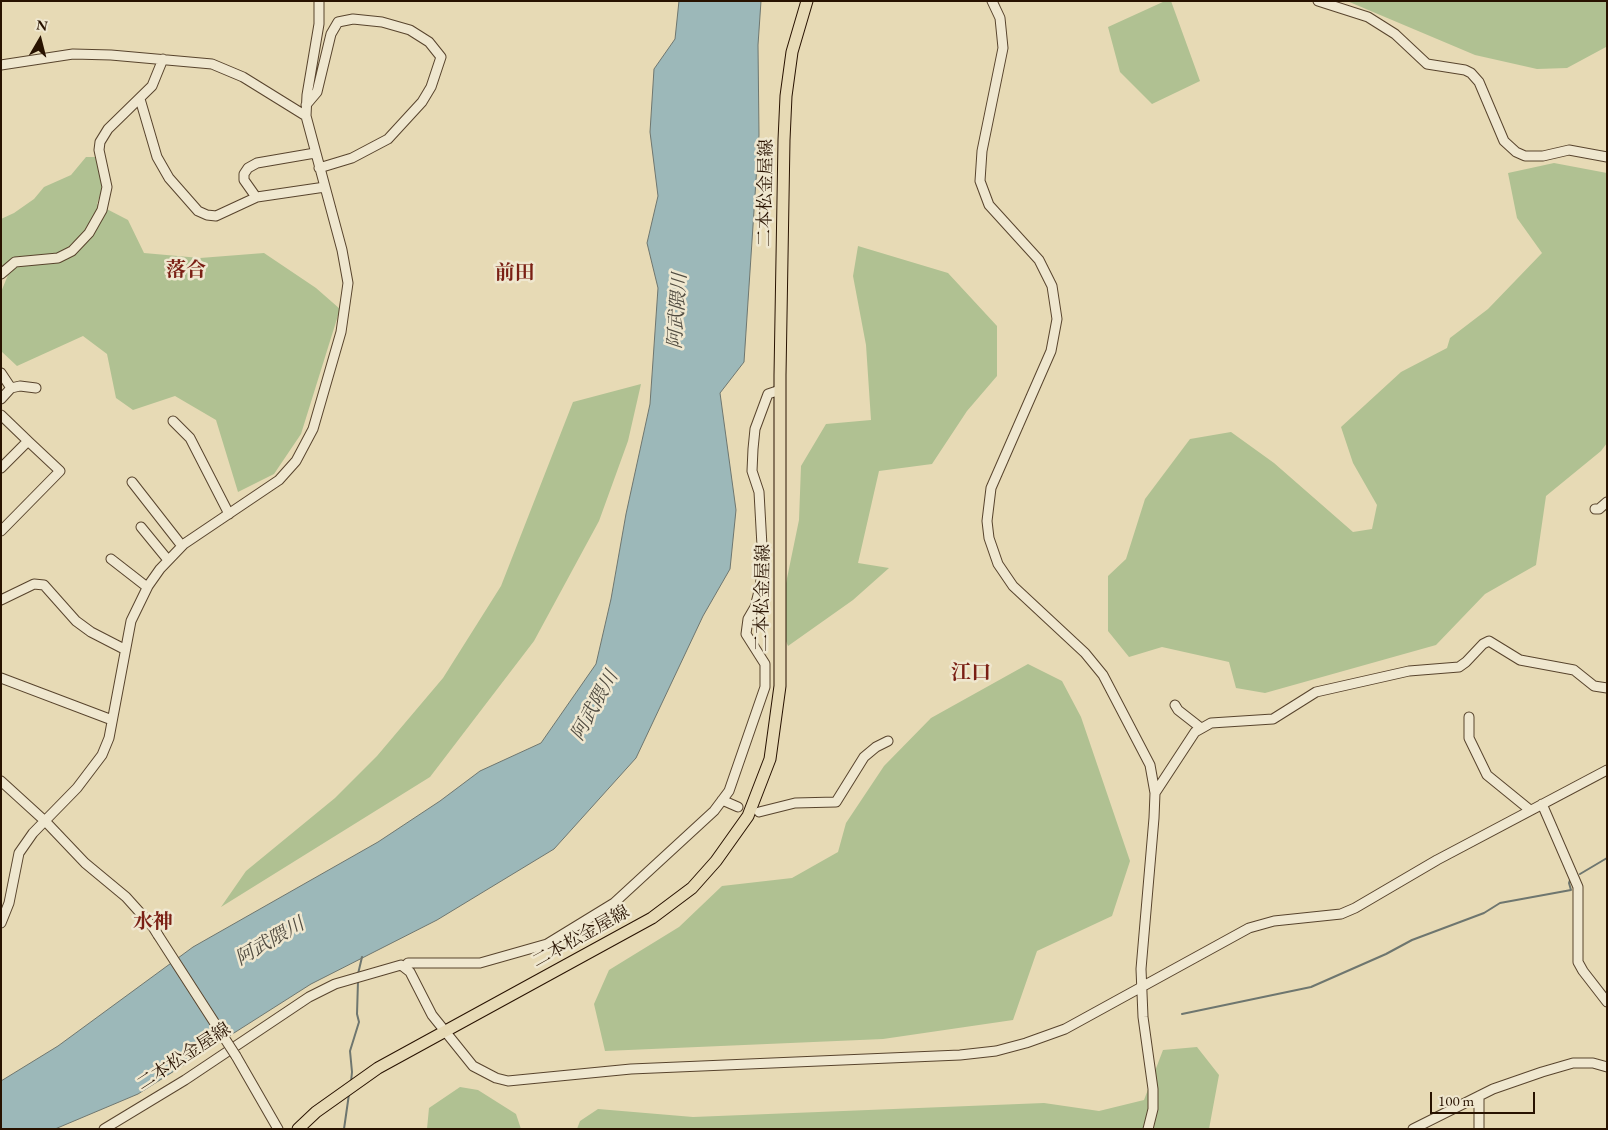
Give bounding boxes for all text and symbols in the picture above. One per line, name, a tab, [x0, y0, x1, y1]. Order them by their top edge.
north arrow	[15, 15, 65, 65]
text: N	[35, 15, 49, 35]
street label: 二本松金屋線	[754, 139, 778, 247]
district label: 落合	[166, 259, 206, 283]
district label: 前田	[495, 262, 535, 286]
water label: 阿武隈川	[664, 272, 692, 350]
street label: 二本松金屋線	[751, 544, 775, 652]
district label: 江口	[951, 662, 991, 686]
water label: 阿武隈川	[567, 667, 623, 745]
street label: 二本松金屋線	[529, 901, 633, 973]
district label: 水神	[133, 911, 173, 935]
water label: 阿武隈川	[231, 913, 309, 971]
street label: 二本松金屋線	[133, 1019, 235, 1095]
scale bar	[1433, 1082, 1538, 1114]
text: 100 m	[1438, 1091, 1474, 1110]

